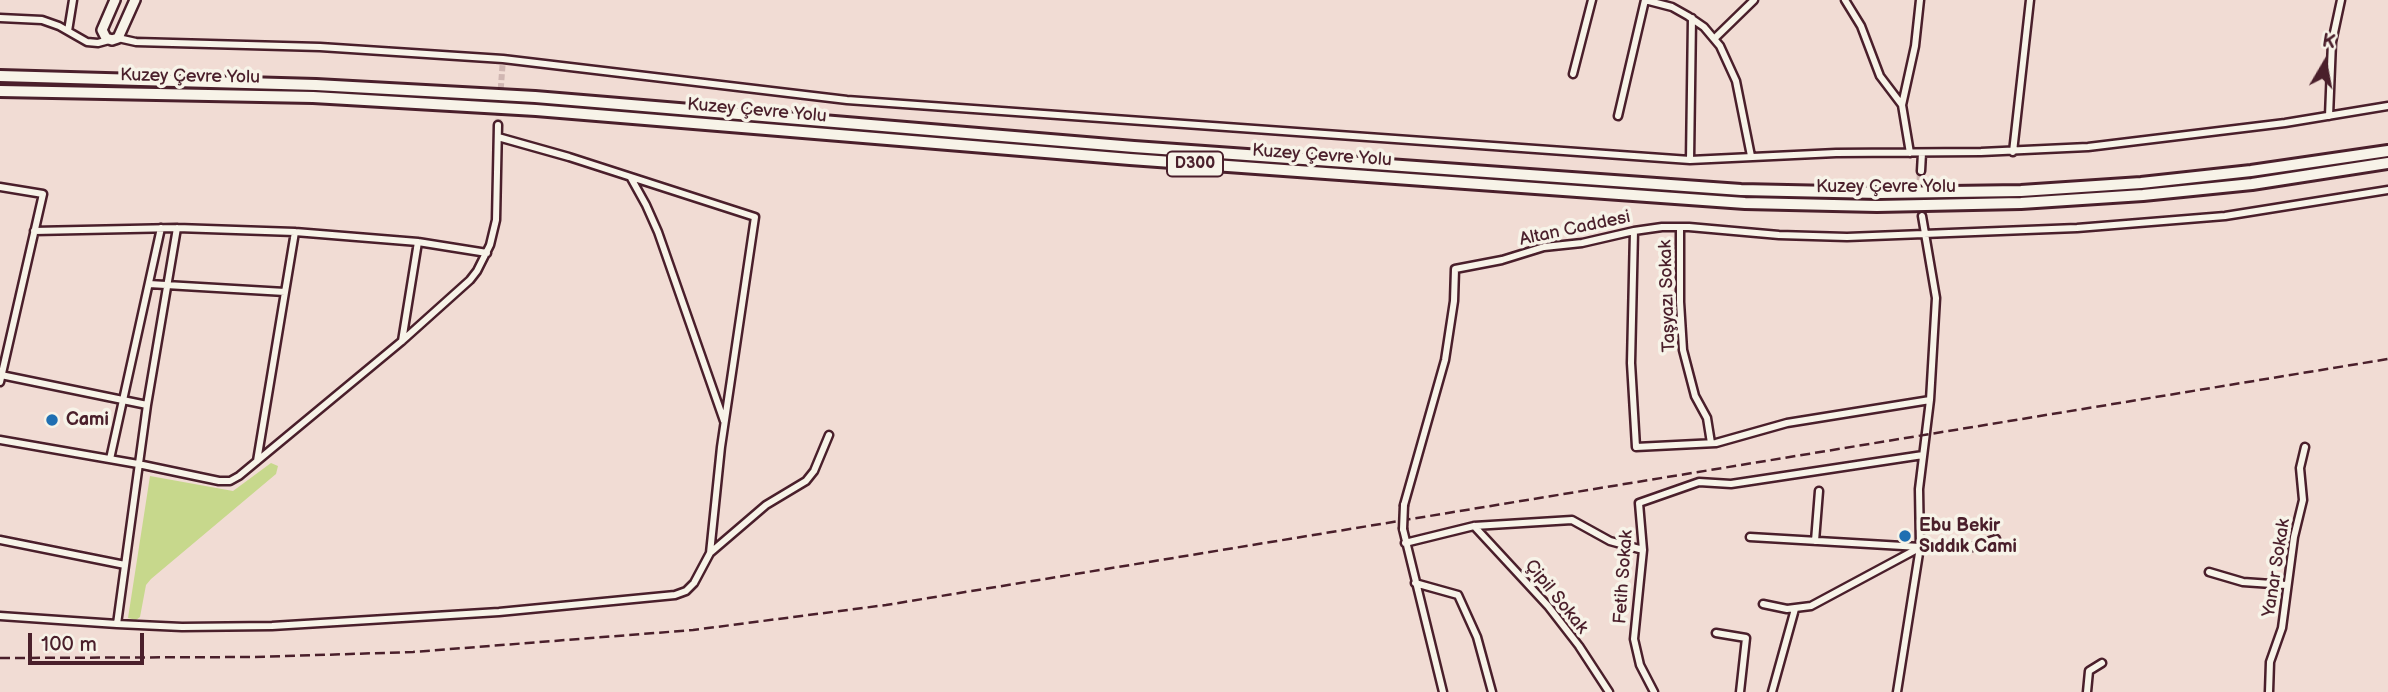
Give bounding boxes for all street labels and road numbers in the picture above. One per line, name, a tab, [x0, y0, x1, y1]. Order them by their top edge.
street label: Kuzey Çevre Yolu	[120, 65, 260, 89]
street label: Kuzey Çevre Yolu	[686, 94, 828, 128]
street label: Kuzey Çevre Yolu	[1251, 140, 1393, 172]
road number: D300	[1167, 152, 1223, 176]
street label: Kuzey Çevre Yolu	[1816, 176, 1956, 198]
street label: Altan Caddesi	[1518, 207, 1632, 251]
street label: Taşyazı Sokak	[1655, 239, 1681, 353]
street label: Yanar Sokak	[2259, 517, 2295, 619]
street label: Fetih Sokak	[1610, 529, 1638, 625]
street label: Çipil Sokak	[1520, 556, 1592, 638]

